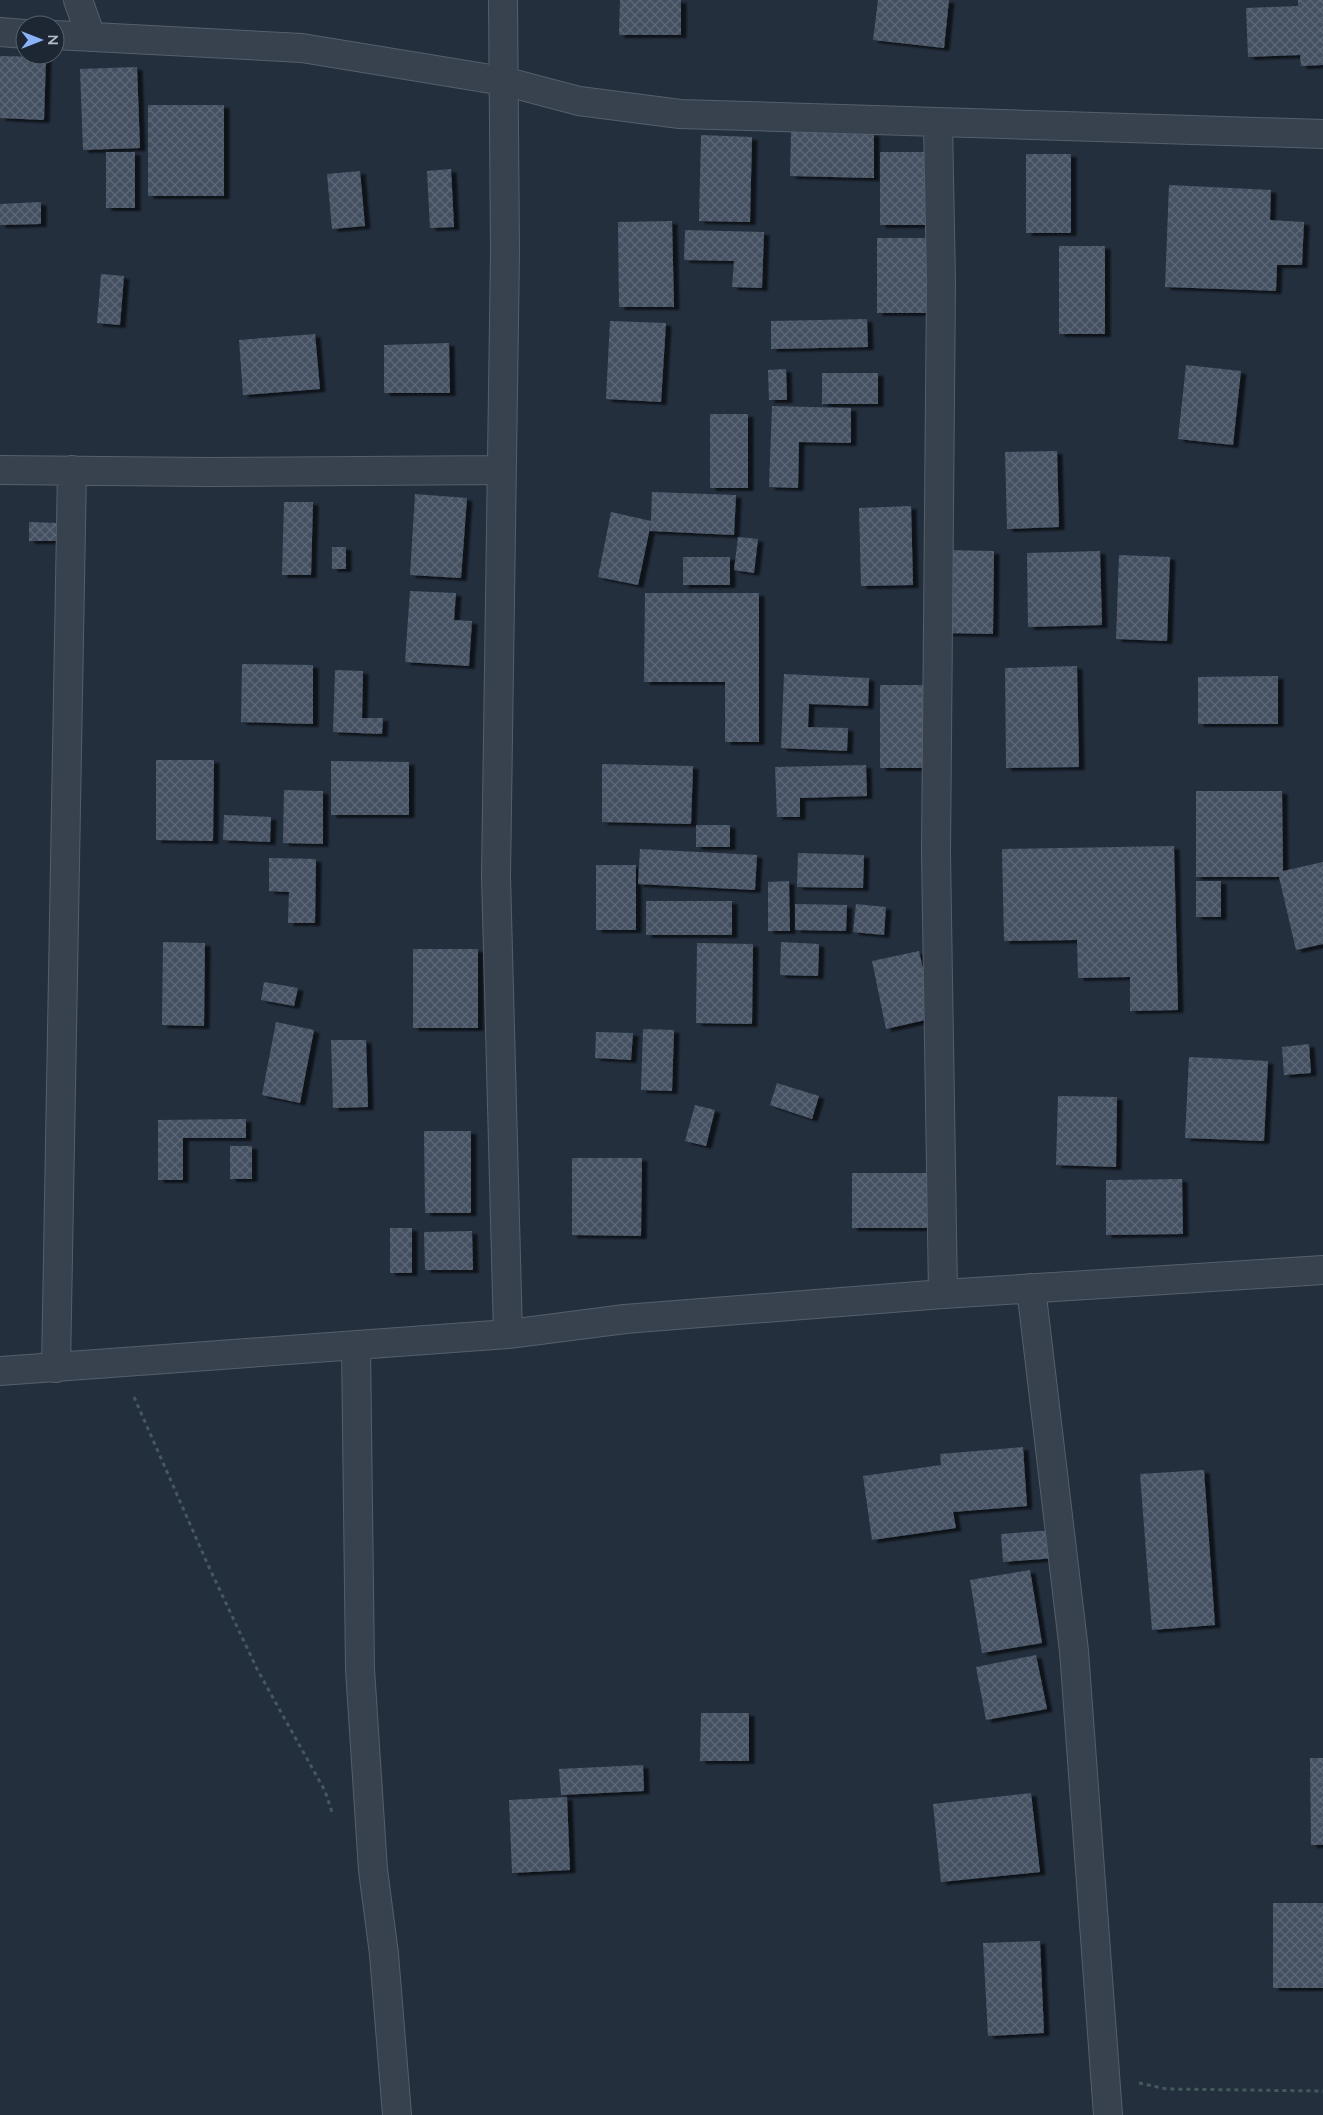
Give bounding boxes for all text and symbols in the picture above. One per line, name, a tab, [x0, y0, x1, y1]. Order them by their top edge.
north arrow	[15, 15, 65, 65]
text: N	[45, 35, 62, 45]

